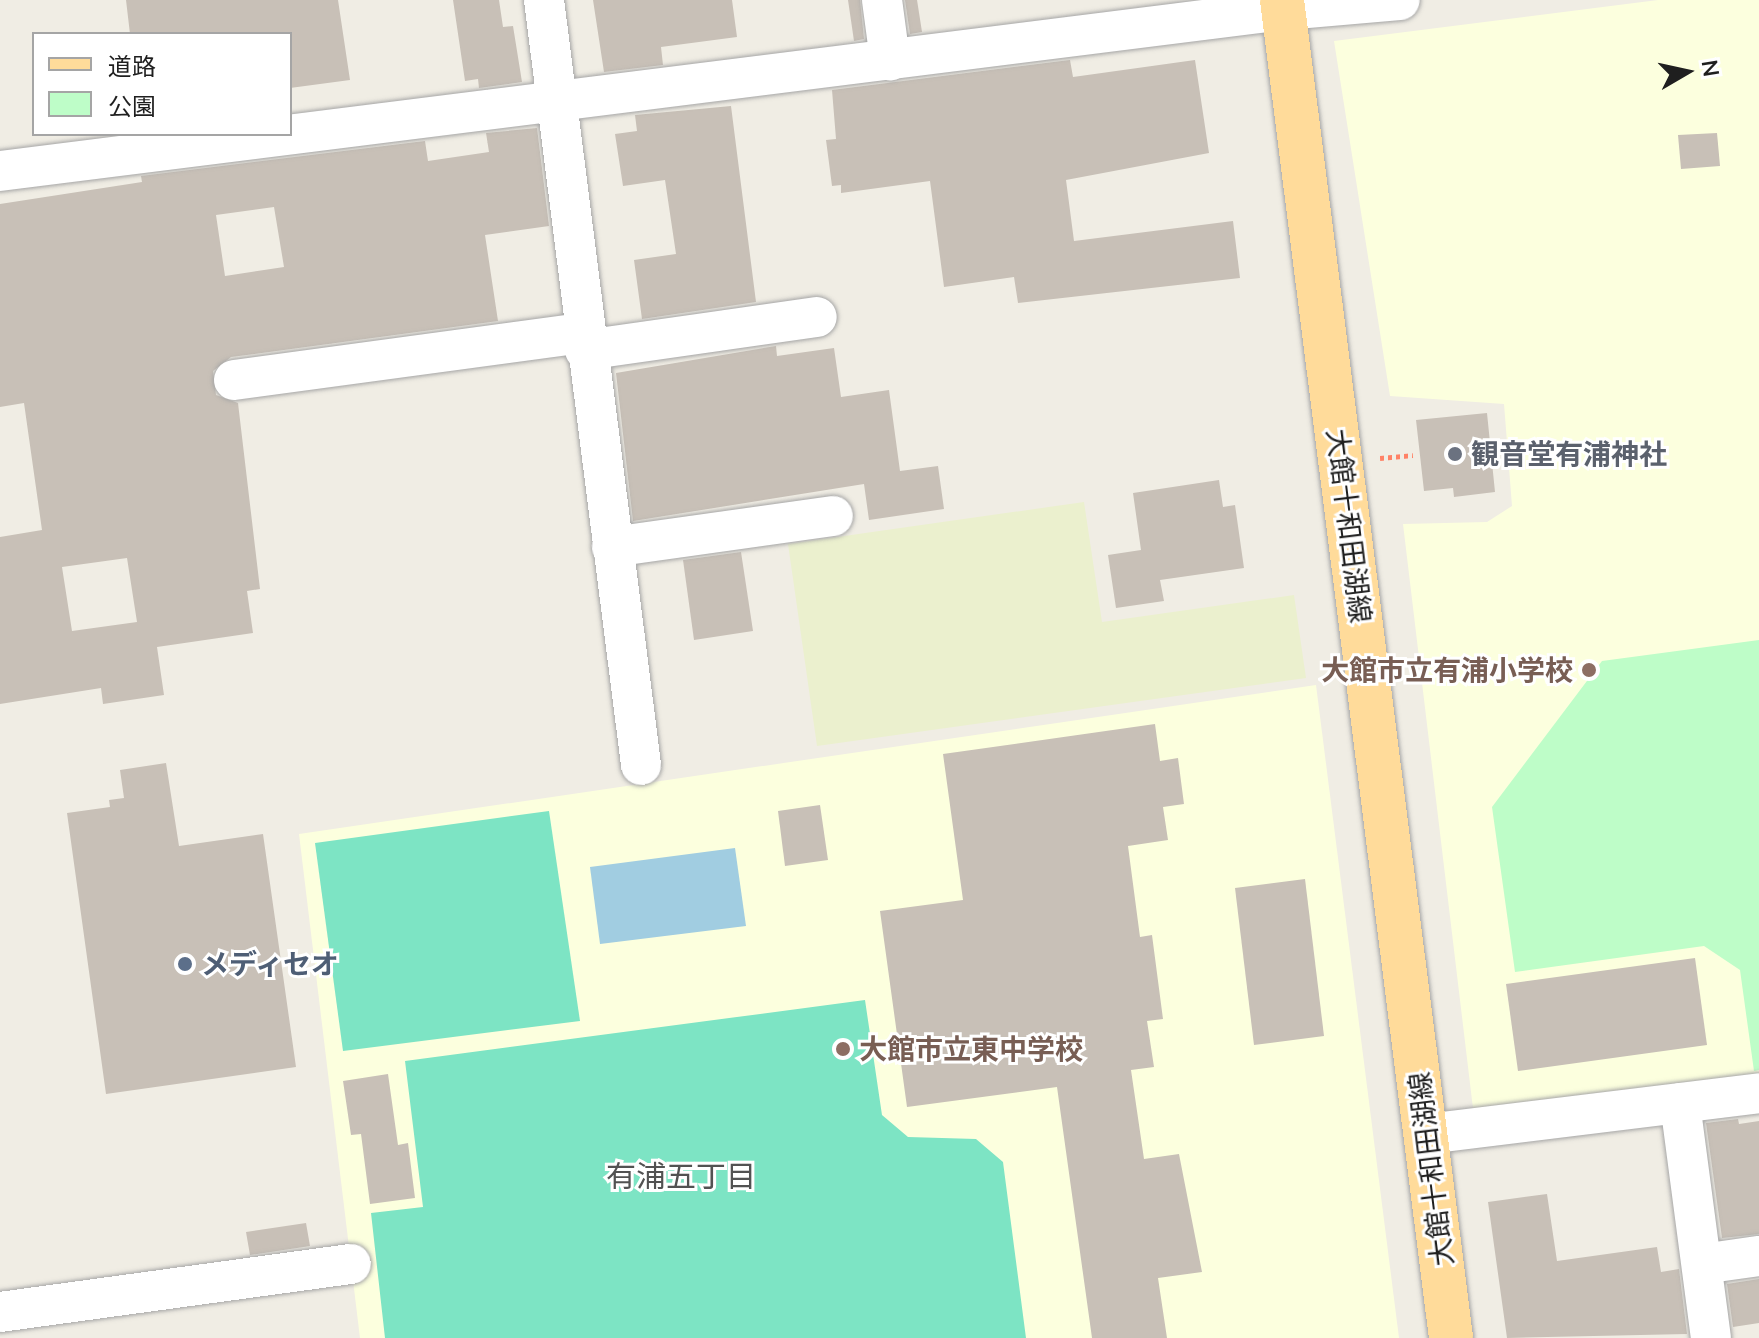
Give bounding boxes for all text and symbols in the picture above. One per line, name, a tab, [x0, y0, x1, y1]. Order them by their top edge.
legend	[32, 32, 292, 136]
north arrow	[1647, 32, 1727, 112]
text: 道路	[108, 51, 156, 81]
text: N	[1696, 58, 1726, 79]
text: 公園	[108, 91, 156, 121]
street label: 大館十和田湖線	[1320, 427, 1378, 625]
place label: 観音堂有浦神社	[1471, 437, 1667, 471]
marker: 観音堂有浦神社	[1446, 445, 1464, 463]
place label: 大館市立有浦小学校	[1321, 653, 1573, 687]
marker: 大館市立有浦小学校	[1580, 661, 1598, 679]
place label: メディセオ	[201, 947, 341, 981]
marker: メディセオ	[176, 955, 194, 973]
place label: 大館市立東中学校	[859, 1032, 1083, 1066]
marker: 大館市立東中学校	[834, 1040, 852, 1058]
street label: 大館十和田湖線	[1402, 1070, 1460, 1268]
district label: 有浦五丁目	[606, 1158, 756, 1194]

